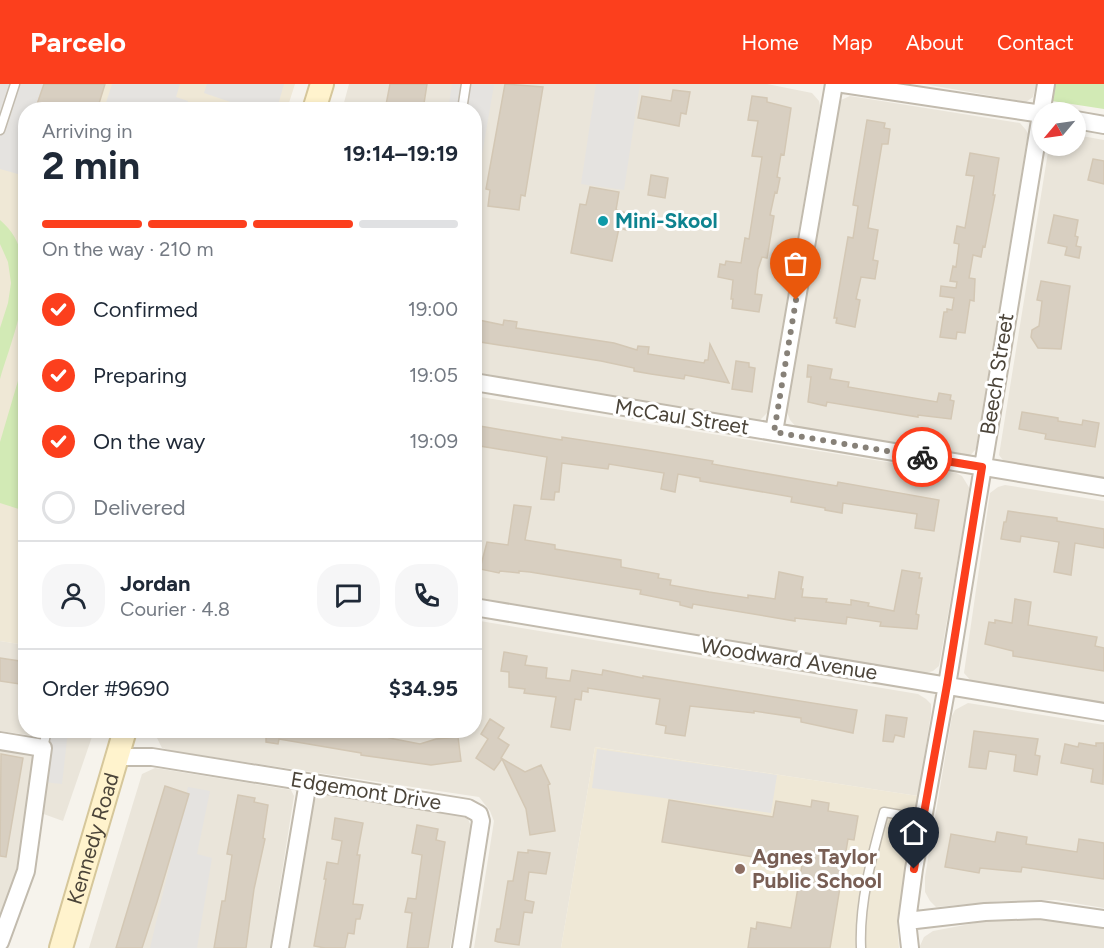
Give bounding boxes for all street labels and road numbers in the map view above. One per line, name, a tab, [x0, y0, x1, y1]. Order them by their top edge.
street label: Beech Street	[975, 311, 1018, 437]
street label: McCaul Street	[613, 394, 751, 439]
street label: Woodward Avenue	[699, 632, 879, 685]
street label: Edgemont Drive	[289, 766, 443, 815]
street label: Kennedy Road	[61, 770, 124, 907]

